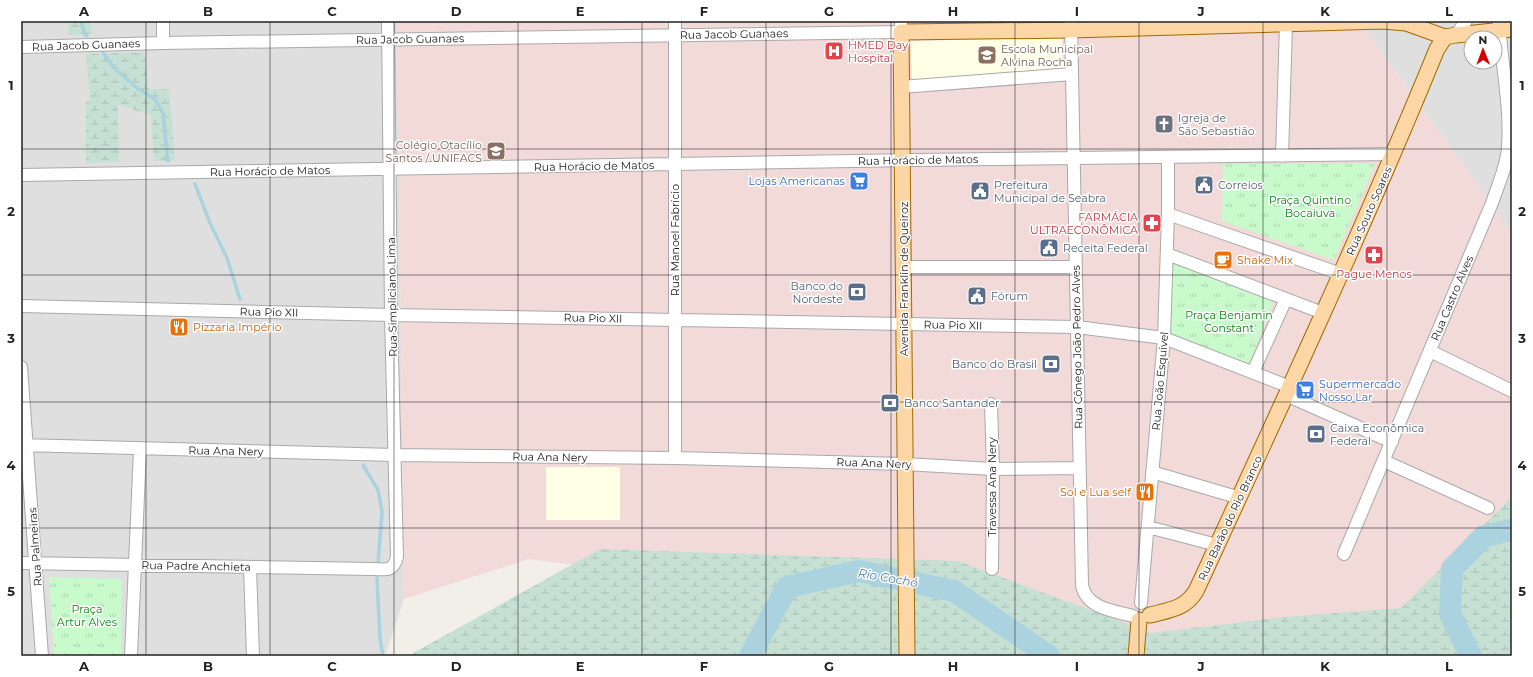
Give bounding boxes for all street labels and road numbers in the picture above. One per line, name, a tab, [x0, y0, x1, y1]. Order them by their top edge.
street label: Rua Jacob Guanaes	[680, 26, 789, 42]
street label: Rua Jacob Guanaes	[356, 31, 465, 47]
street label: Rua Jacob Guanaes	[32, 36, 141, 54]
street label: Rua Horácio de Matos	[858, 152, 979, 168]
street label: Rua Horácio de Matos	[534, 158, 655, 174]
street label: Rua Horácio de Matos	[210, 163, 331, 179]
street label: Rua Souto Soares	[1343, 164, 1395, 258]
street label: Rua Manoel Fabrício	[668, 184, 682, 296]
street label: Avenida Franklin de Queiroz	[897, 201, 911, 356]
street label: Rua Simpliciano Lima	[384, 237, 400, 357]
street label: Rua Castro Alves	[1428, 253, 1477, 343]
street label: Rua Cônego João Pedro Alves	[1069, 264, 1085, 429]
street label: Rua Pio XII	[239, 304, 299, 320]
street label: Rua Pio XII	[563, 310, 623, 326]
street label: Rua Pio XII	[923, 317, 983, 333]
street label: Rua João Esquivel	[1149, 331, 1171, 431]
street label: Travessa Ana Nery	[985, 437, 999, 537]
street label: Rua Ana Nery	[188, 443, 264, 459]
street label: Rua Ana Nery	[512, 449, 588, 465]
street label: Rua Barão do Rio Branco	[1195, 453, 1265, 583]
street label: Rua Ana Nery	[836, 455, 912, 471]
street label: Rua Palmeiras	[25, 506, 45, 587]
street label: Rua Padre Anchieta	[141, 558, 251, 574]

